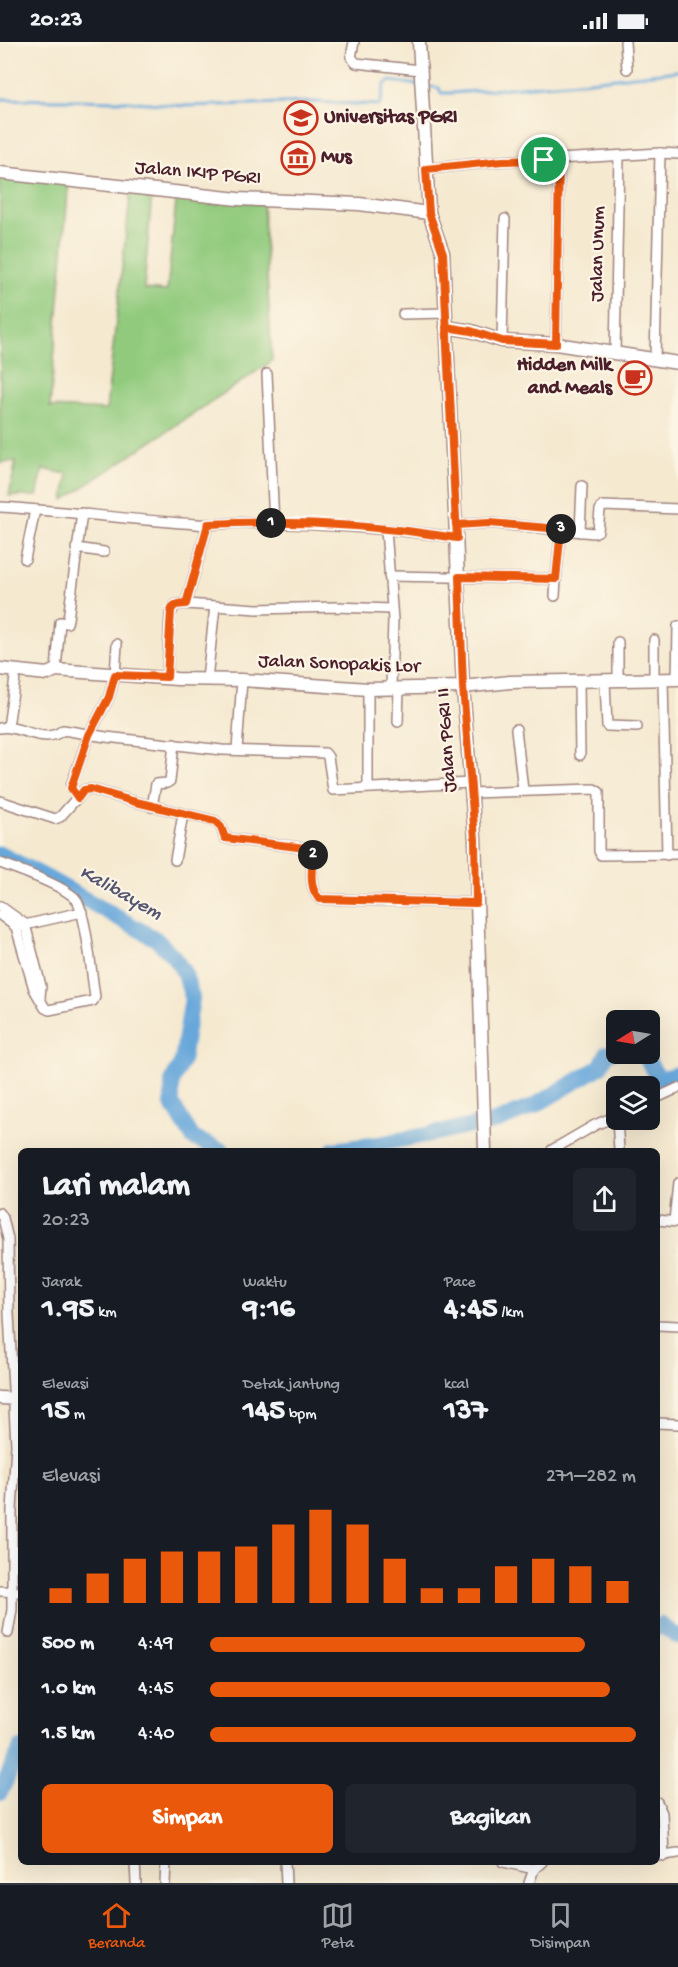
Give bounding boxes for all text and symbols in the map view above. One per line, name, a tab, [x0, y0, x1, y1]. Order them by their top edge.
text: 20:23	[30, 8, 82, 34]
school or university icon: Universitas PGRI	[283, 100, 319, 136]
place label: Universitas PGRI	[324, 107, 458, 130]
pin	[518, 134, 569, 185]
museum icon: Mus	[280, 140, 316, 176]
icon: arrive	[527, 143, 560, 176]
place label: Mus	[321, 147, 353, 170]
street label: Jalan IKIP PGRI	[134, 157, 262, 191]
street label: Jalan Unum	[587, 206, 611, 302]
place label: Hidden Milk and Meals	[517, 355, 614, 401]
cafe icon: Hidden Milk and Meals	[617, 360, 653, 396]
pin: 1	[256, 508, 286, 538]
text: 1	[268, 513, 274, 532]
pin: 3	[546, 514, 576, 544]
text: 3	[557, 519, 565, 538]
street label: Jalan Sonopakis Lor	[258, 651, 422, 679]
street label: Jalan PGRI II	[433, 687, 463, 793]
pin: 2	[298, 840, 328, 870]
text: 2	[309, 845, 317, 864]
water label: Kalibayem	[74, 861, 166, 927]
north arrow	[606, 1010, 660, 1064]
map controls	[606, 1010, 660, 1130]
button: layers	[606, 1076, 660, 1130]
text: Lari malam	[42, 1168, 190, 1206]
button: share	[573, 1168, 636, 1231]
text: 20:23	[42, 1210, 90, 1233]
text: Jarak	[42, 1274, 81, 1293]
text: Waktu	[243, 1274, 287, 1293]
text: Pace	[444, 1274, 475, 1293]
text: 1.95	[42, 1293, 94, 1328]
text: 9:16	[243, 1293, 295, 1328]
text: 4:45	[444, 1293, 498, 1328]
text: km	[94, 1304, 117, 1323]
text: /km	[498, 1304, 524, 1323]
text: Elevasi	[42, 1376, 89, 1395]
text: Detak jantung	[243, 1376, 340, 1395]
text: kcal	[444, 1376, 469, 1395]
text: 15	[42, 1395, 70, 1430]
text: 145	[243, 1395, 285, 1430]
text: 137	[444, 1395, 487, 1430]
text: m	[70, 1406, 85, 1425]
text: bpm	[285, 1406, 317, 1425]
text: Elevasi	[42, 1466, 101, 1489]
text: 271–282 m	[546, 1466, 636, 1489]
text: 500 m	[42, 1633, 94, 1656]
text: 4:49	[138, 1633, 173, 1656]
text: 1.0 km	[42, 1678, 96, 1701]
text: 4:45	[138, 1678, 174, 1701]
text: 1.5 km	[42, 1723, 95, 1746]
text: 4:40	[138, 1723, 175, 1746]
button: Simpan	[42, 1784, 333, 1853]
button: Bagikan	[345, 1784, 636, 1853]
tab: Beranda	[88, 1899, 145, 1954]
tab: Peta	[321, 1899, 354, 1954]
tab: Disimpan	[531, 1899, 590, 1954]

